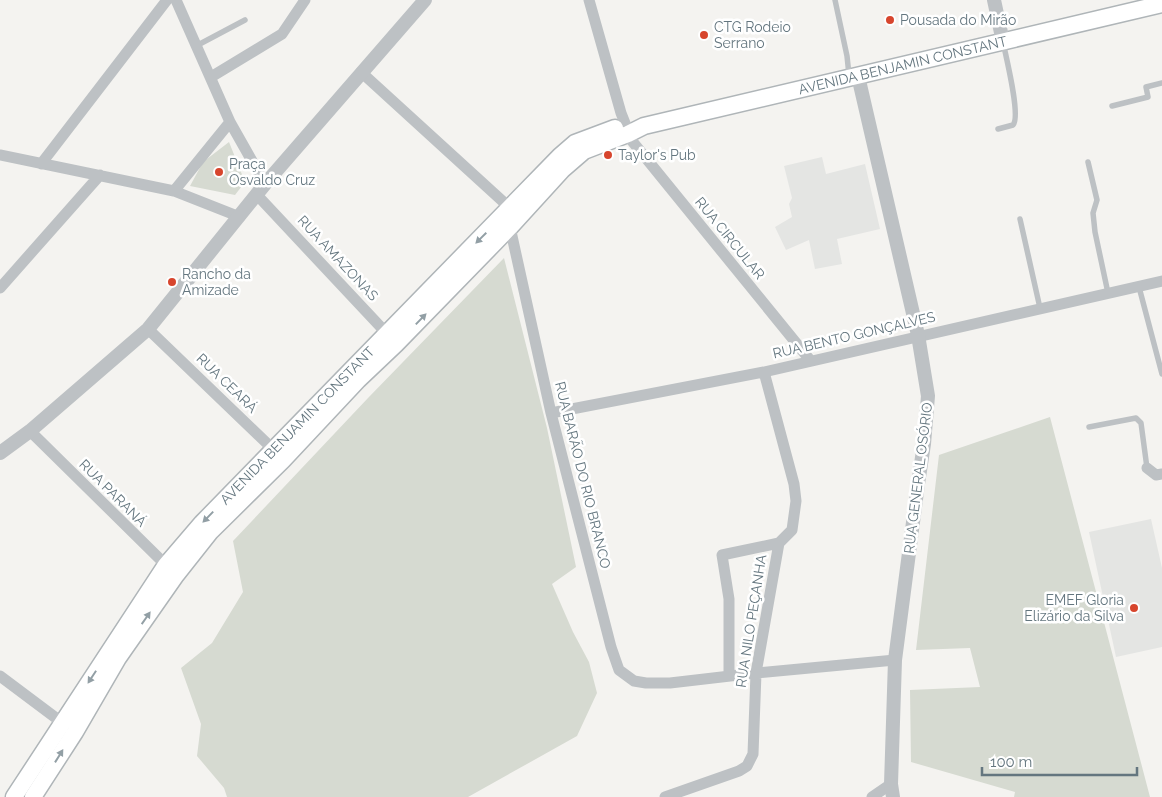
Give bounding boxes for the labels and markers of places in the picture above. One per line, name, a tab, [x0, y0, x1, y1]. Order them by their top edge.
place label: Pousada do Mirão	[900, 12, 1016, 28]
marker: Pousada do Mirão	[884, 14, 896, 26]
place label: CTG Rodeio Serrano	[714, 19, 791, 51]
marker: CTG Rodeio Serrano	[698, 29, 710, 41]
place label: Taylor's Pub	[618, 147, 696, 163]
marker: Taylor's Pub	[602, 149, 614, 161]
place label: Praça Osvaldo Cruz	[229, 156, 315, 188]
marker: Praça Osvaldo Cruz	[213, 166, 225, 178]
place label: Rancho da Amizade	[182, 266, 251, 298]
marker: Rancho da Amizade	[166, 276, 178, 288]
place label: EMEF Gloria Elizário da Silva	[1024, 592, 1124, 624]
marker: EMEF Gloria Elizário da Silva	[1128, 602, 1140, 614]

